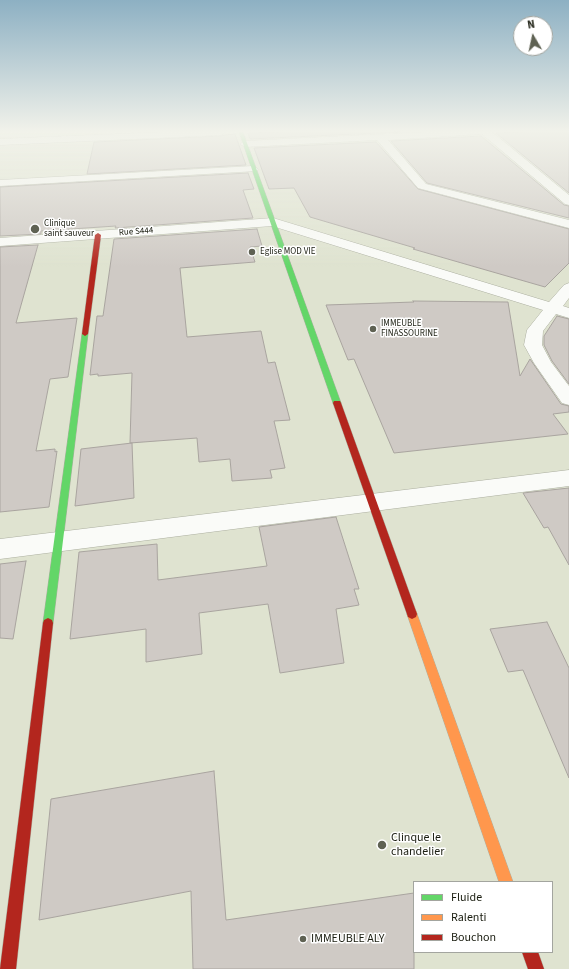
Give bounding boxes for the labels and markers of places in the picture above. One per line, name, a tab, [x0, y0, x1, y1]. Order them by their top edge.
place label: Clinique saint sauveur	[44, 219, 94, 240]
marker: Clinique saint sauveur	[29, 223, 41, 235]
marker: Eglise MOD VIE	[247, 247, 257, 257]
place label: Eglise MOD VIE	[260, 247, 315, 257]
place label: IMMEUBLE FINASSOURINE	[381, 319, 438, 340]
marker: IMMEUBLE FINASSOURINE	[368, 324, 378, 334]
place label: Clinque le chandelier	[391, 831, 444, 859]
marker: Clinque le chandelier	[376, 839, 388, 851]
place label: IMMEUBLE ALY	[311, 932, 384, 946]
marker: IMMEUBLE ALY	[298, 934, 308, 944]

